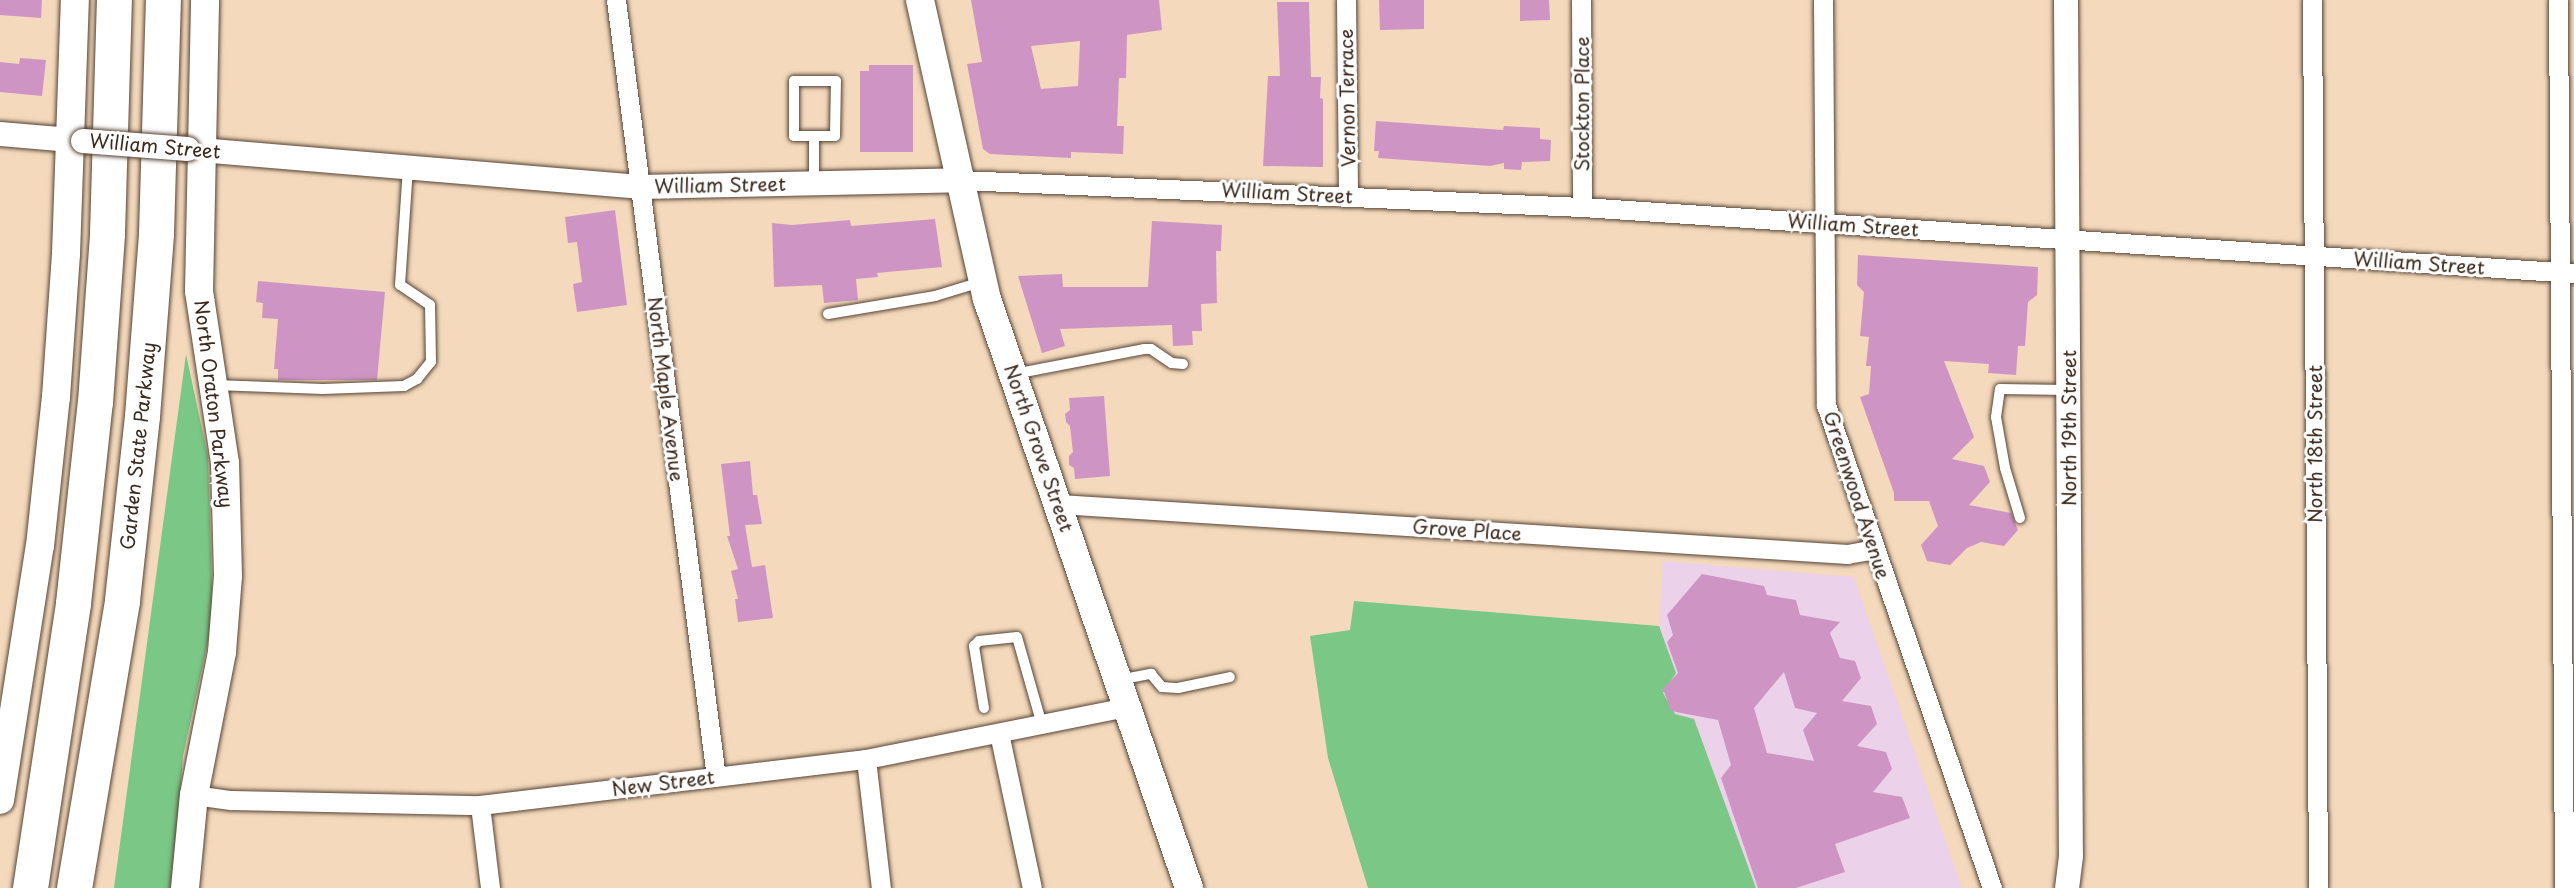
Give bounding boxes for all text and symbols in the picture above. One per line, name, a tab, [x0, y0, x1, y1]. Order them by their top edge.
street label: Vernon Terrace	[1334, 28, 1360, 168]
street label: Stockton Place	[1571, 36, 1593, 172]
street label: William Street	[88, 129, 222, 163]
street label: William Street	[654, 172, 786, 198]
street label: William Street	[1220, 178, 1354, 208]
street label: William Street	[1786, 209, 1920, 241]
street label: William Street	[2352, 247, 2486, 279]
street label: North Maple Avenue	[643, 295, 689, 483]
street label: North Oraton Parkway	[190, 298, 238, 510]
street label: Garden State Parkway	[116, 341, 160, 551]
street label: North 19th Street	[2058, 348, 2080, 508]
street label: North Grove Street	[999, 361, 1079, 535]
street label: North 18th Street	[2304, 363, 2326, 525]
street label: Greenwood Avenue	[1819, 408, 1895, 582]
street label: Grove Place	[1411, 515, 1523, 545]
street label: New Street	[611, 765, 715, 801]

